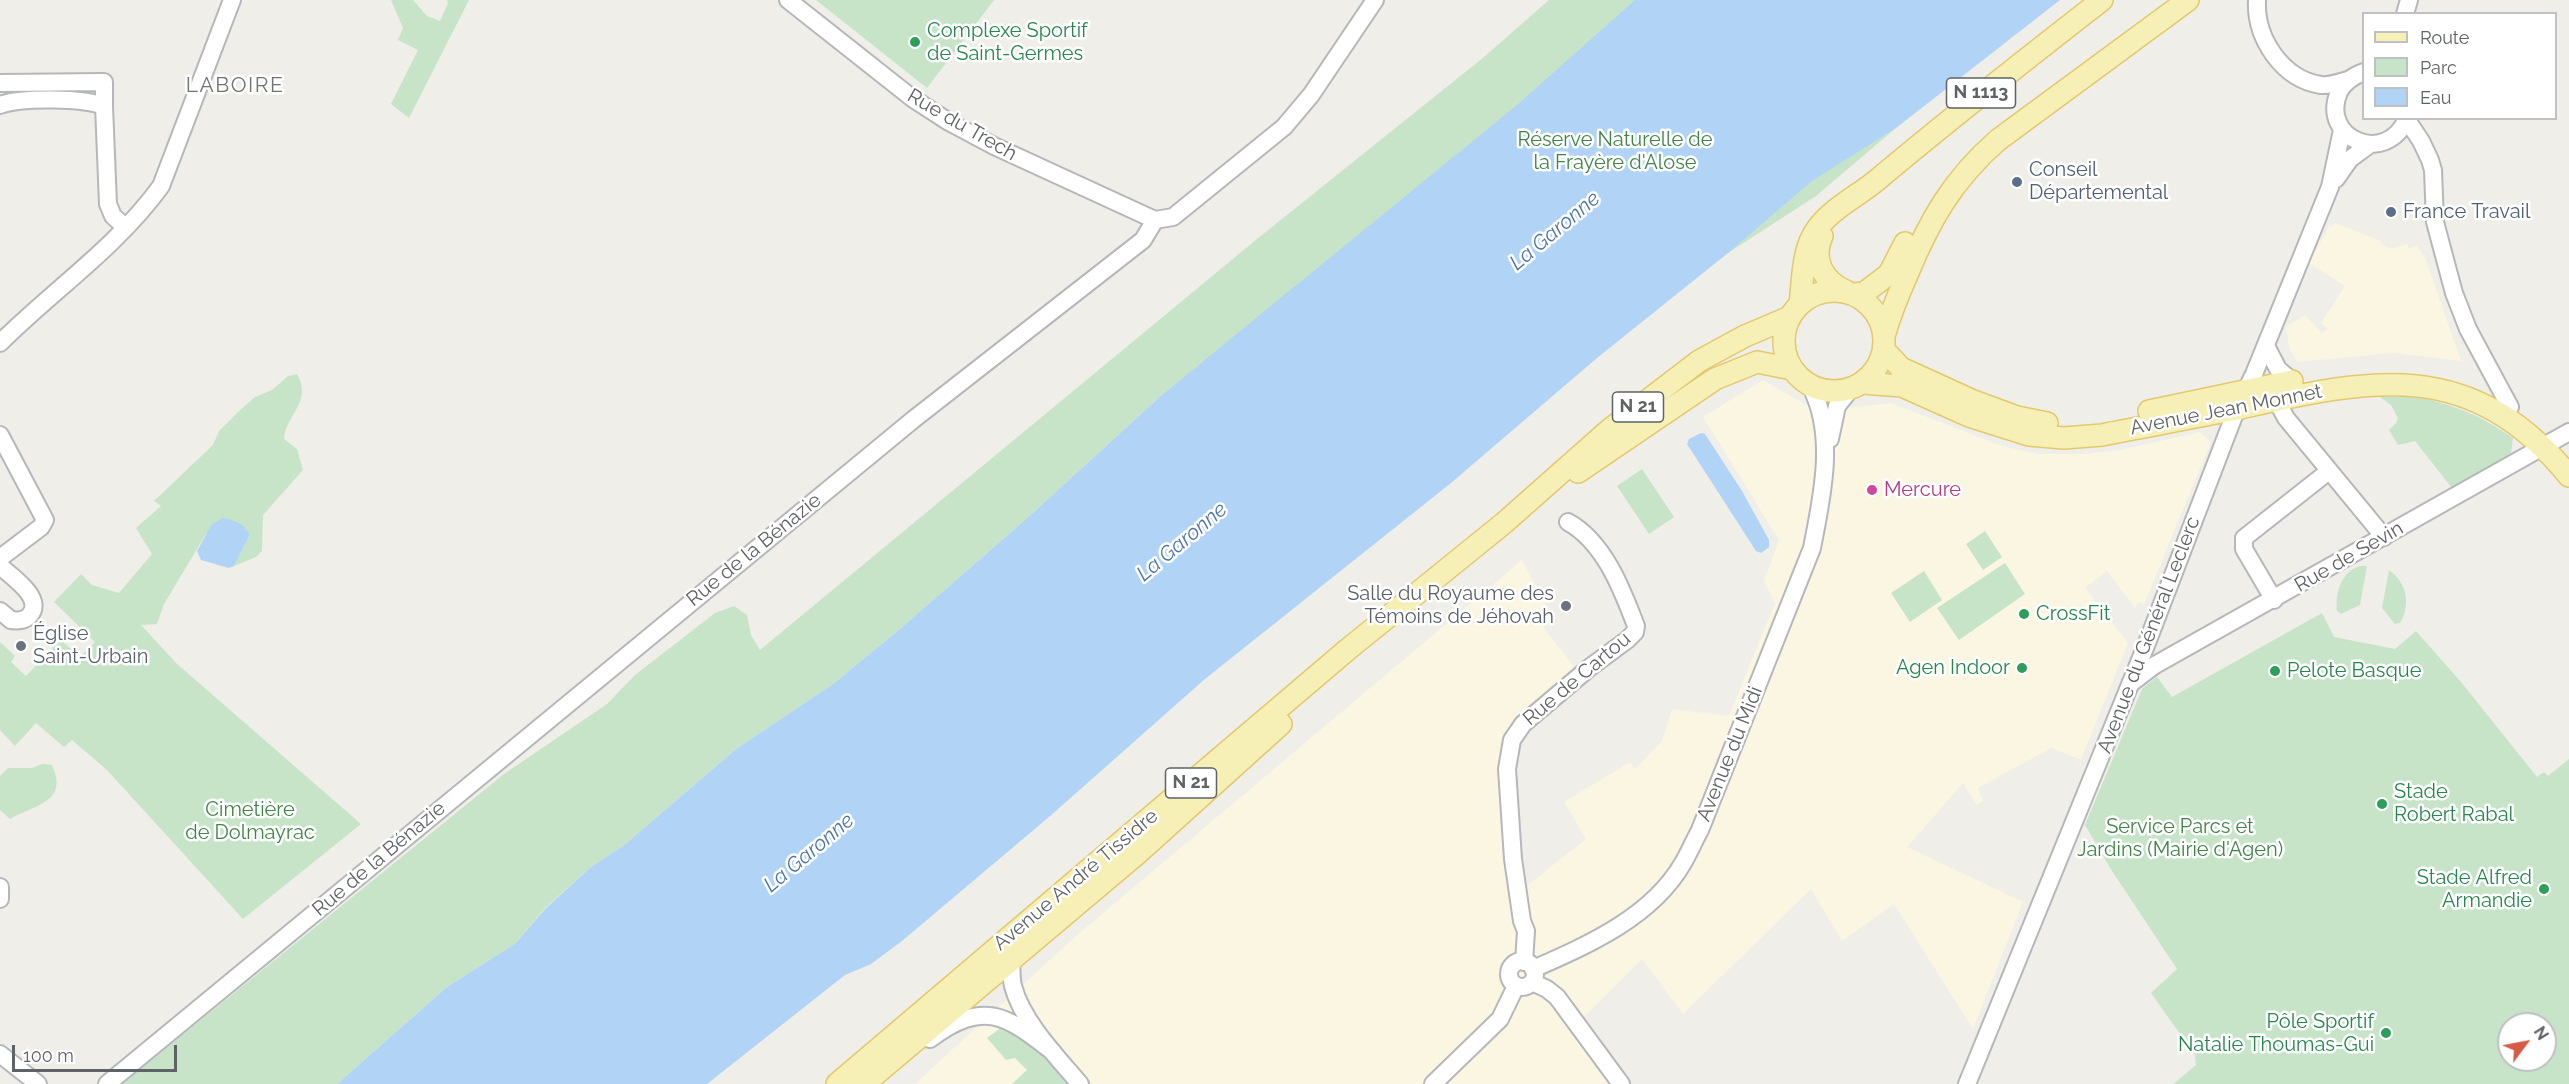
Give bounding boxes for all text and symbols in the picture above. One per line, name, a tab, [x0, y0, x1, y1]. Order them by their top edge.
legend	[2362, 12, 2557, 120]
place label: Complexe Sportif de Saint-Germes	[927, 19, 1088, 66]
text: Route	[2420, 27, 2469, 48]
marker: Complexe Sportif de Saint-Germes	[908, 35, 922, 49]
text: Parc	[2420, 57, 2457, 78]
district label: LABOIRE	[186, 73, 284, 99]
road number: N 1113	[1946, 78, 2016, 108]
street label: Rue du Trech	[903, 84, 1021, 166]
text: Eau	[2420, 87, 2451, 108]
park label: Réserve Naturelle de la Frayère d'Alose	[1517, 128, 1713, 175]
place label: Conseil Départemental	[2029, 158, 2168, 205]
marker: Conseil Départemental	[2010, 175, 2024, 189]
water label: La Garonne	[1505, 186, 1605, 276]
place label: France Travail	[2403, 200, 2530, 224]
marker: France Travail	[2384, 205, 2398, 219]
street label: Avenue Jean Monnet	[2128, 380, 2324, 440]
road number: N 21	[1612, 392, 1664, 422]
place label: Mercure	[1884, 478, 1961, 502]
marker: Mercure	[1865, 483, 1879, 497]
street label: Rue de la Bénazie	[682, 488, 826, 612]
water label: La Garonne	[1132, 497, 1232, 587]
street label: Avenue du Général Leclerc	[2093, 513, 2205, 757]
street label: Rue de Sevin	[2291, 516, 2407, 598]
place label: Salle du Royaume des Témoins de Jéhovah	[1347, 582, 1554, 629]
marker: Salle du Royaume des Témoins de Jéhovah	[1559, 599, 1573, 613]
place label: CrossFit	[2036, 602, 2110, 626]
marker: CrossFit	[2017, 607, 2031, 621]
place label: Église Saint-Urbain	[33, 622, 148, 669]
street label: Rue de Cartou	[1518, 627, 1636, 731]
marker: Église Saint-Urbain	[14, 639, 28, 653]
place label: Agen Indoor	[1896, 656, 2010, 680]
place label: Pelote Basque	[2287, 659, 2421, 683]
marker: Agen Indoor	[2015, 661, 2029, 675]
marker: Pelote Basque	[2268, 664, 2282, 678]
street label: Avenue du Midi	[1692, 683, 1768, 825]
road number: N 21	[1166, 768, 1216, 798]
place label: Stade Robert Rabal	[2394, 780, 2514, 827]
street label: Rue de la Bénazie	[308, 796, 450, 922]
marker: Stade Robert Rabal	[2375, 797, 2389, 811]
park label: Cimetière de Dolmayrac	[185, 798, 315, 845]
street label: Avenue André Tissidre	[989, 804, 1163, 956]
water label: La Garonne	[759, 808, 859, 898]
park label: Service Parcs et Jardins (Mairie d'Agen)	[2077, 815, 2283, 862]
place label: Stade Alfred Armandie	[2417, 866, 2532, 913]
marker: Stade Alfred Armandie	[2537, 882, 2551, 896]
place label: Pôle Sportif Natalie Thoumas-Gui	[2178, 1010, 2374, 1057]
north arrow	[2497, 1012, 2557, 1072]
text: N	[2530, 1023, 2552, 1043]
marker: Pôle Sportif Natalie Thoumas-Gui	[2379, 1026, 2393, 1040]
scale bar	[15, 1033, 180, 1071]
text: 100 m	[23, 1045, 74, 1066]

